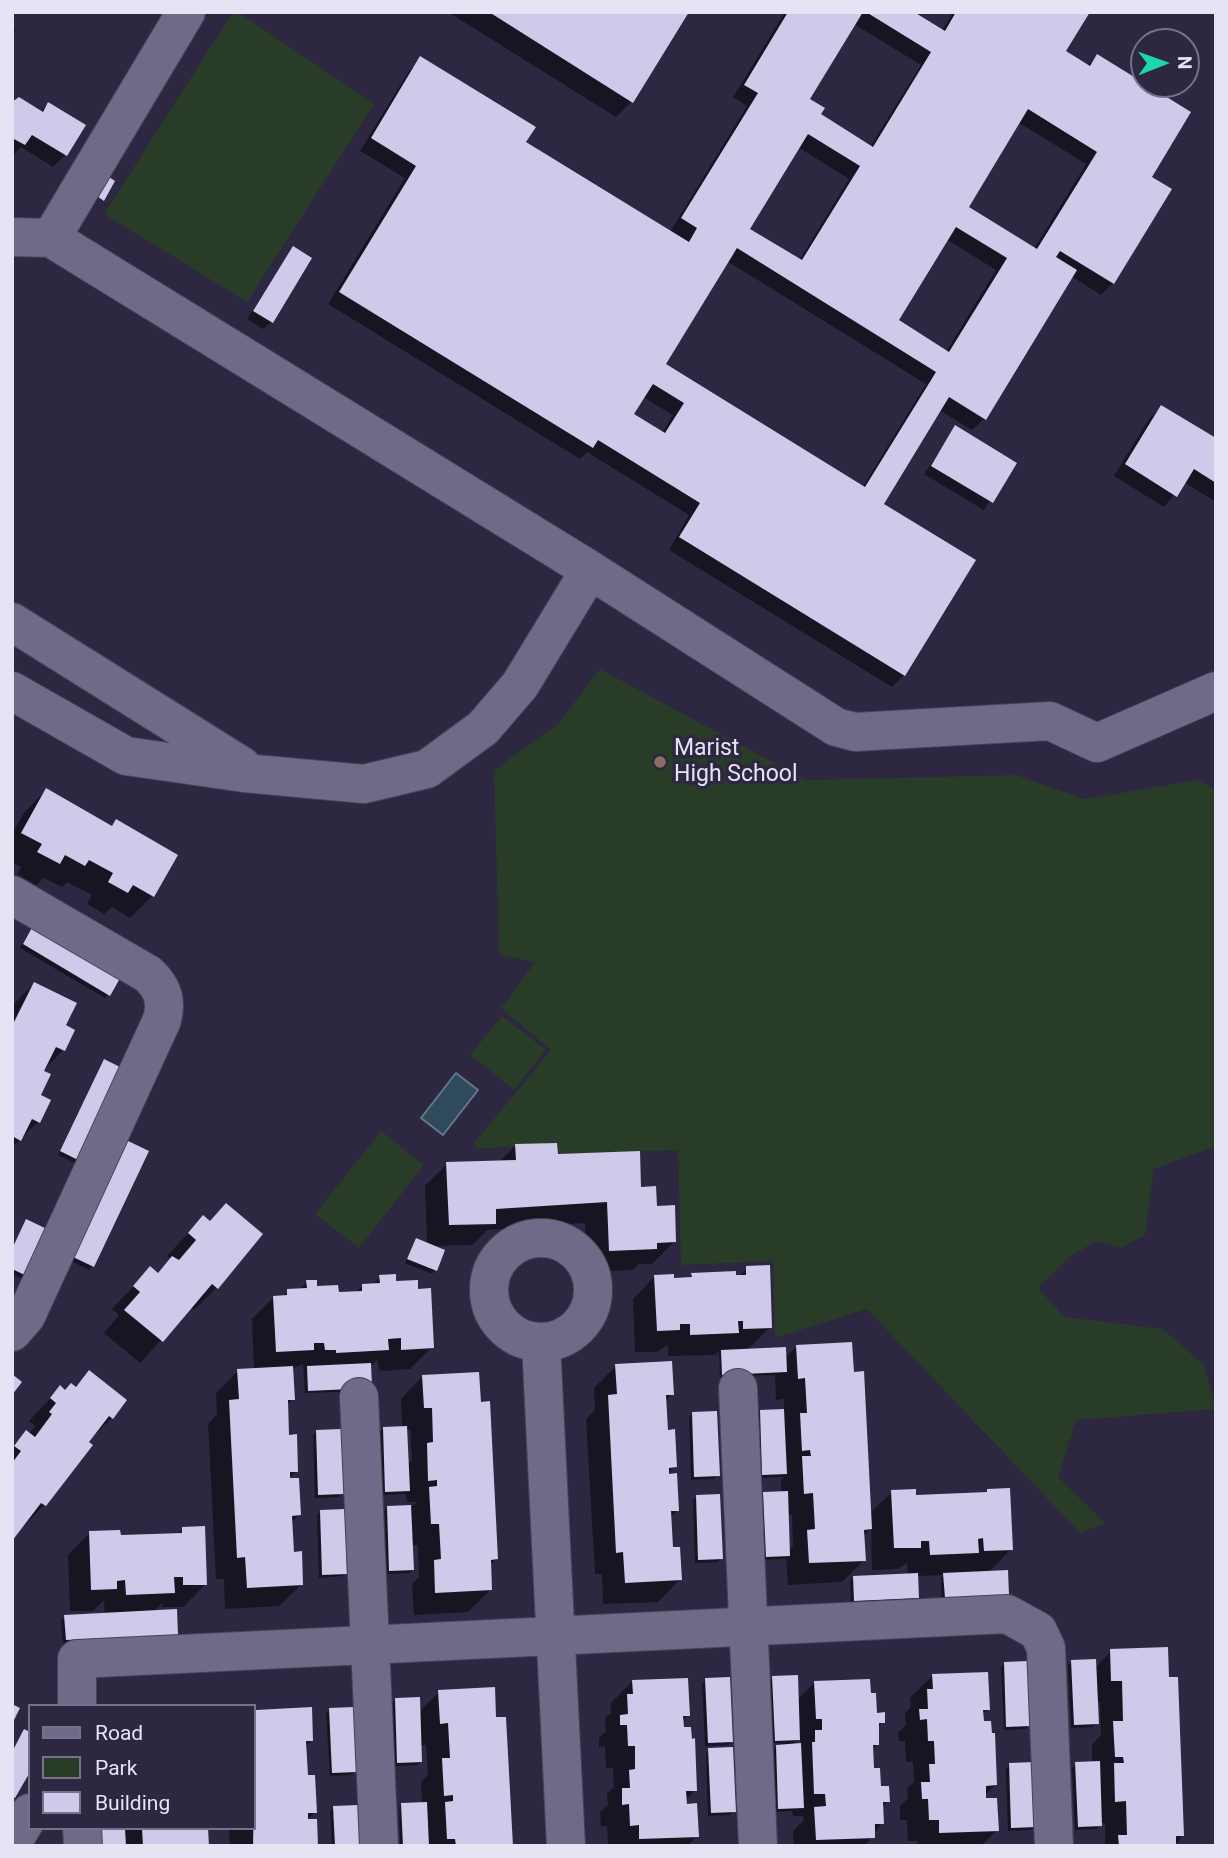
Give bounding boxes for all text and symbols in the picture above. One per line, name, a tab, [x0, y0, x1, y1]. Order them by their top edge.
north arrow	[1130, 28, 1200, 98]
text: N	[1173, 56, 1196, 70]
place label: Marist High School	[674, 735, 797, 789]
marker: Marist High School	[652, 754, 668, 770]
legend	[28, 1704, 256, 1830]
text: Road	[95, 1721, 143, 1745]
text: Park	[95, 1756, 137, 1780]
text: Building	[95, 1791, 170, 1815]

